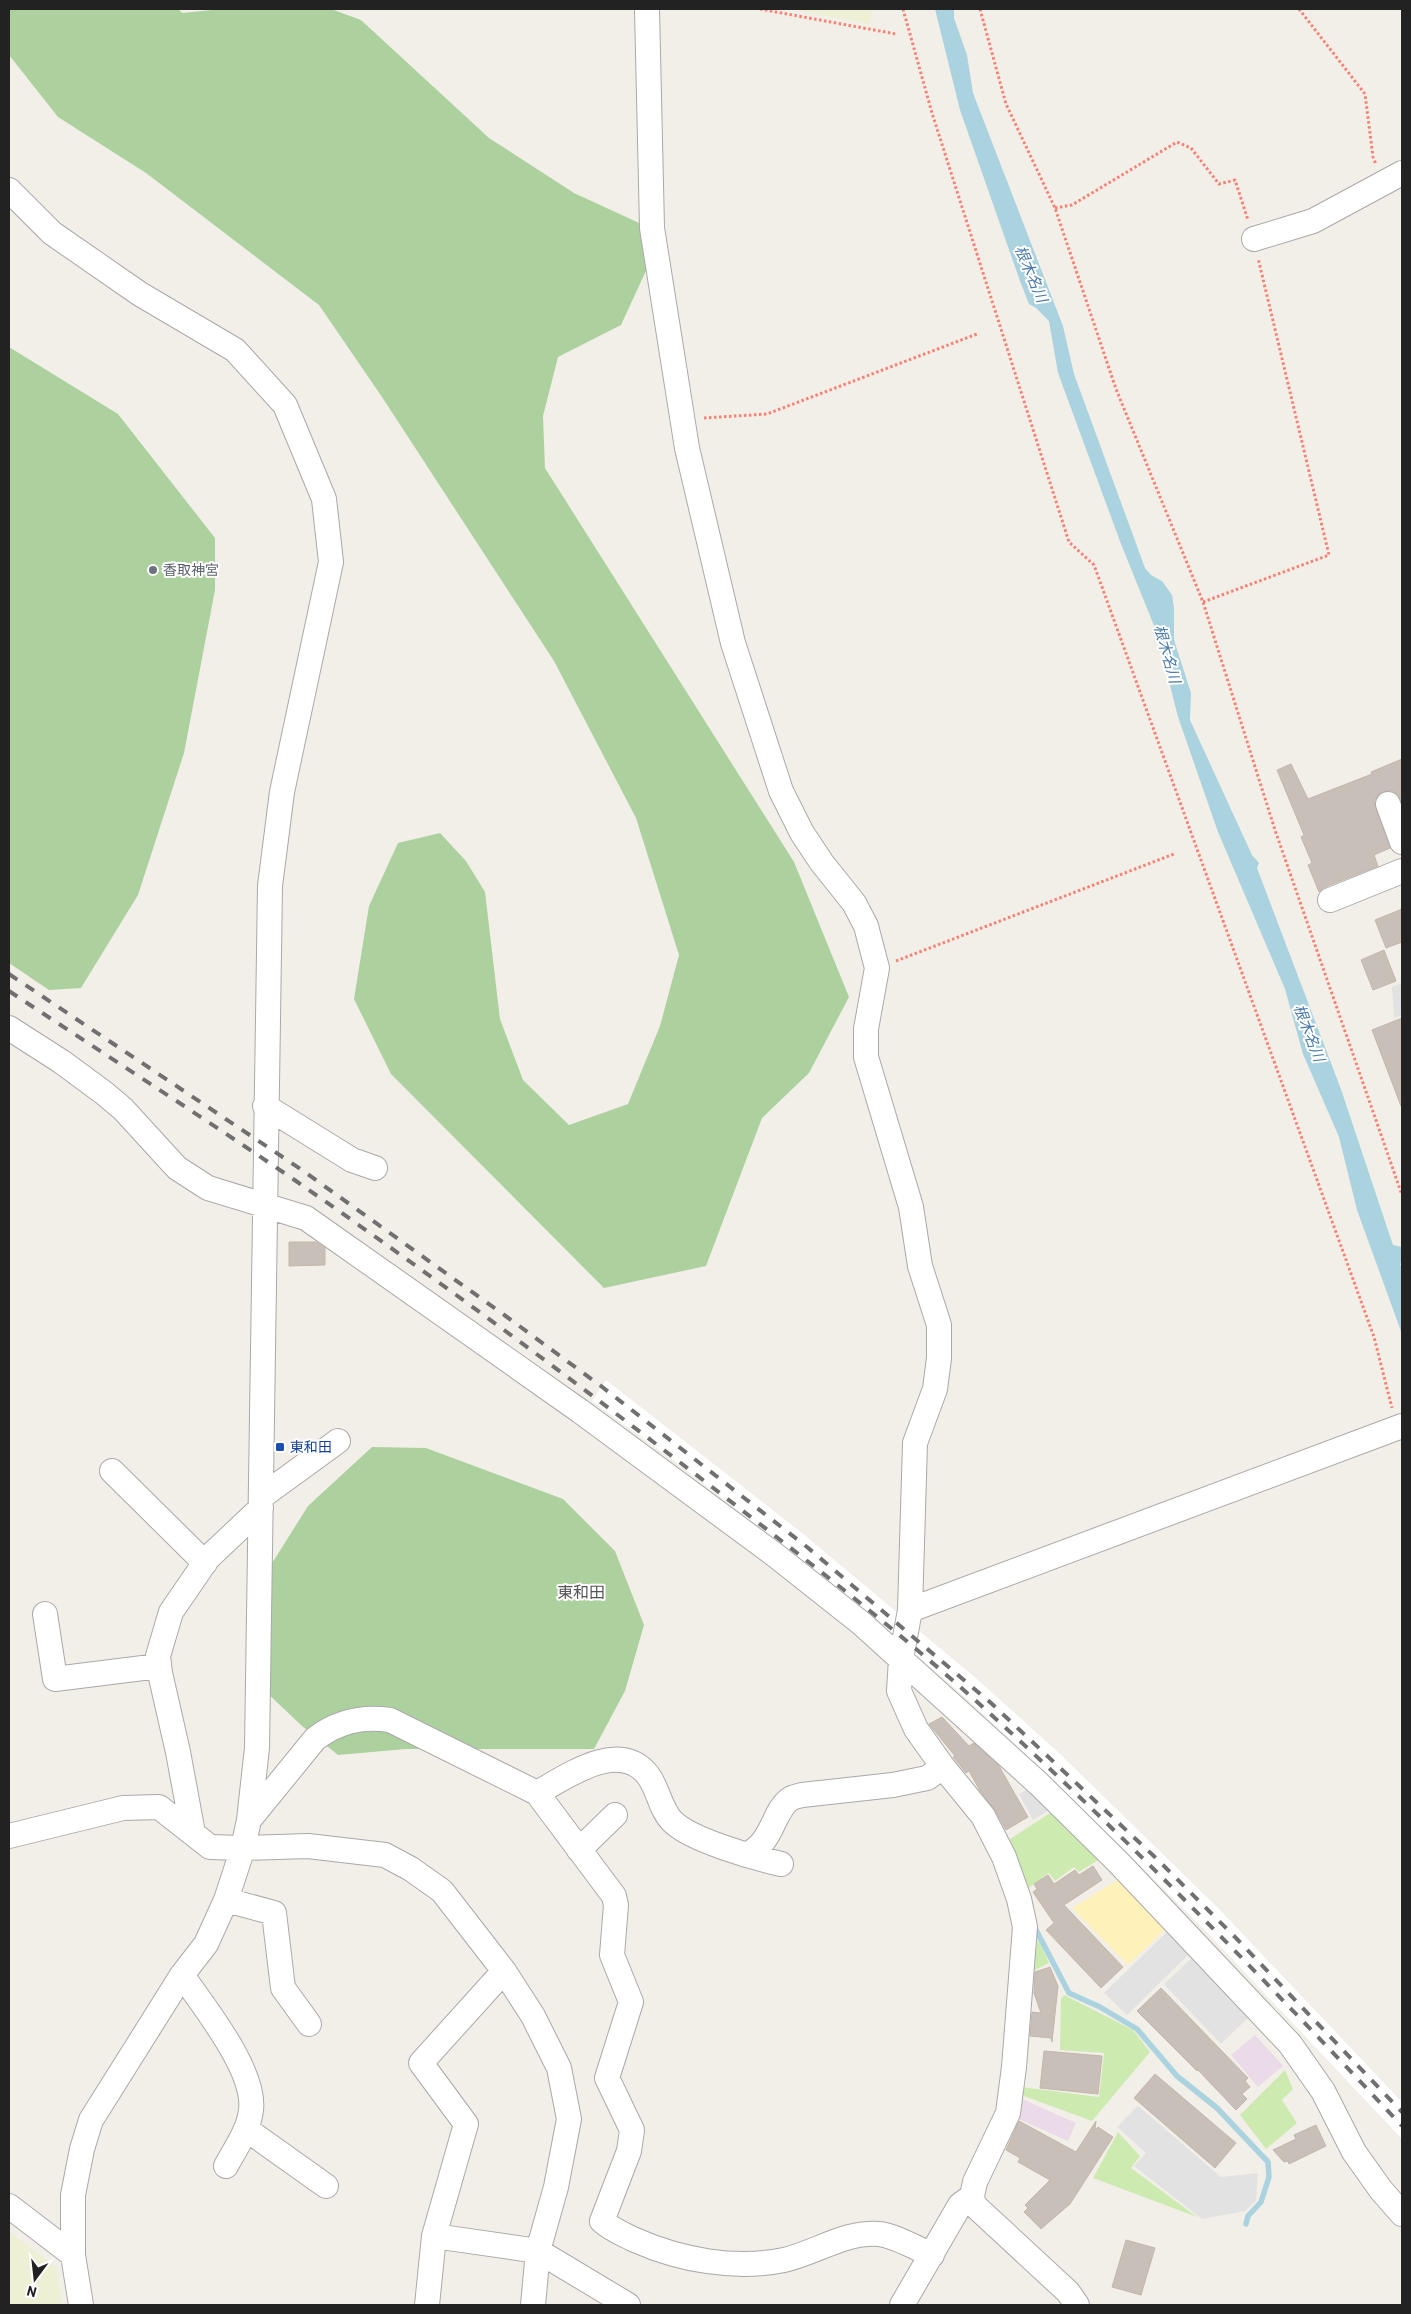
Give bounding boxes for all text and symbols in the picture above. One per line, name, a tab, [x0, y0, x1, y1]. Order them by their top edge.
water label: 根木名川	[1012, 242, 1053, 307]
place label: 香取神宮	[163, 561, 219, 578]
marker: 香取神宮	[147, 564, 159, 576]
water label: 根木名川	[1151, 622, 1185, 687]
water label: 根木名川	[1291, 1001, 1330, 1066]
place label: 東和田	[290, 1438, 332, 1455]
marker: 東和田	[274, 1441, 286, 1453]
district label: 東和田	[557, 1582, 605, 1601]
north arrow	[10, 2254, 60, 2304]
text: N	[25, 2283, 38, 2301]

